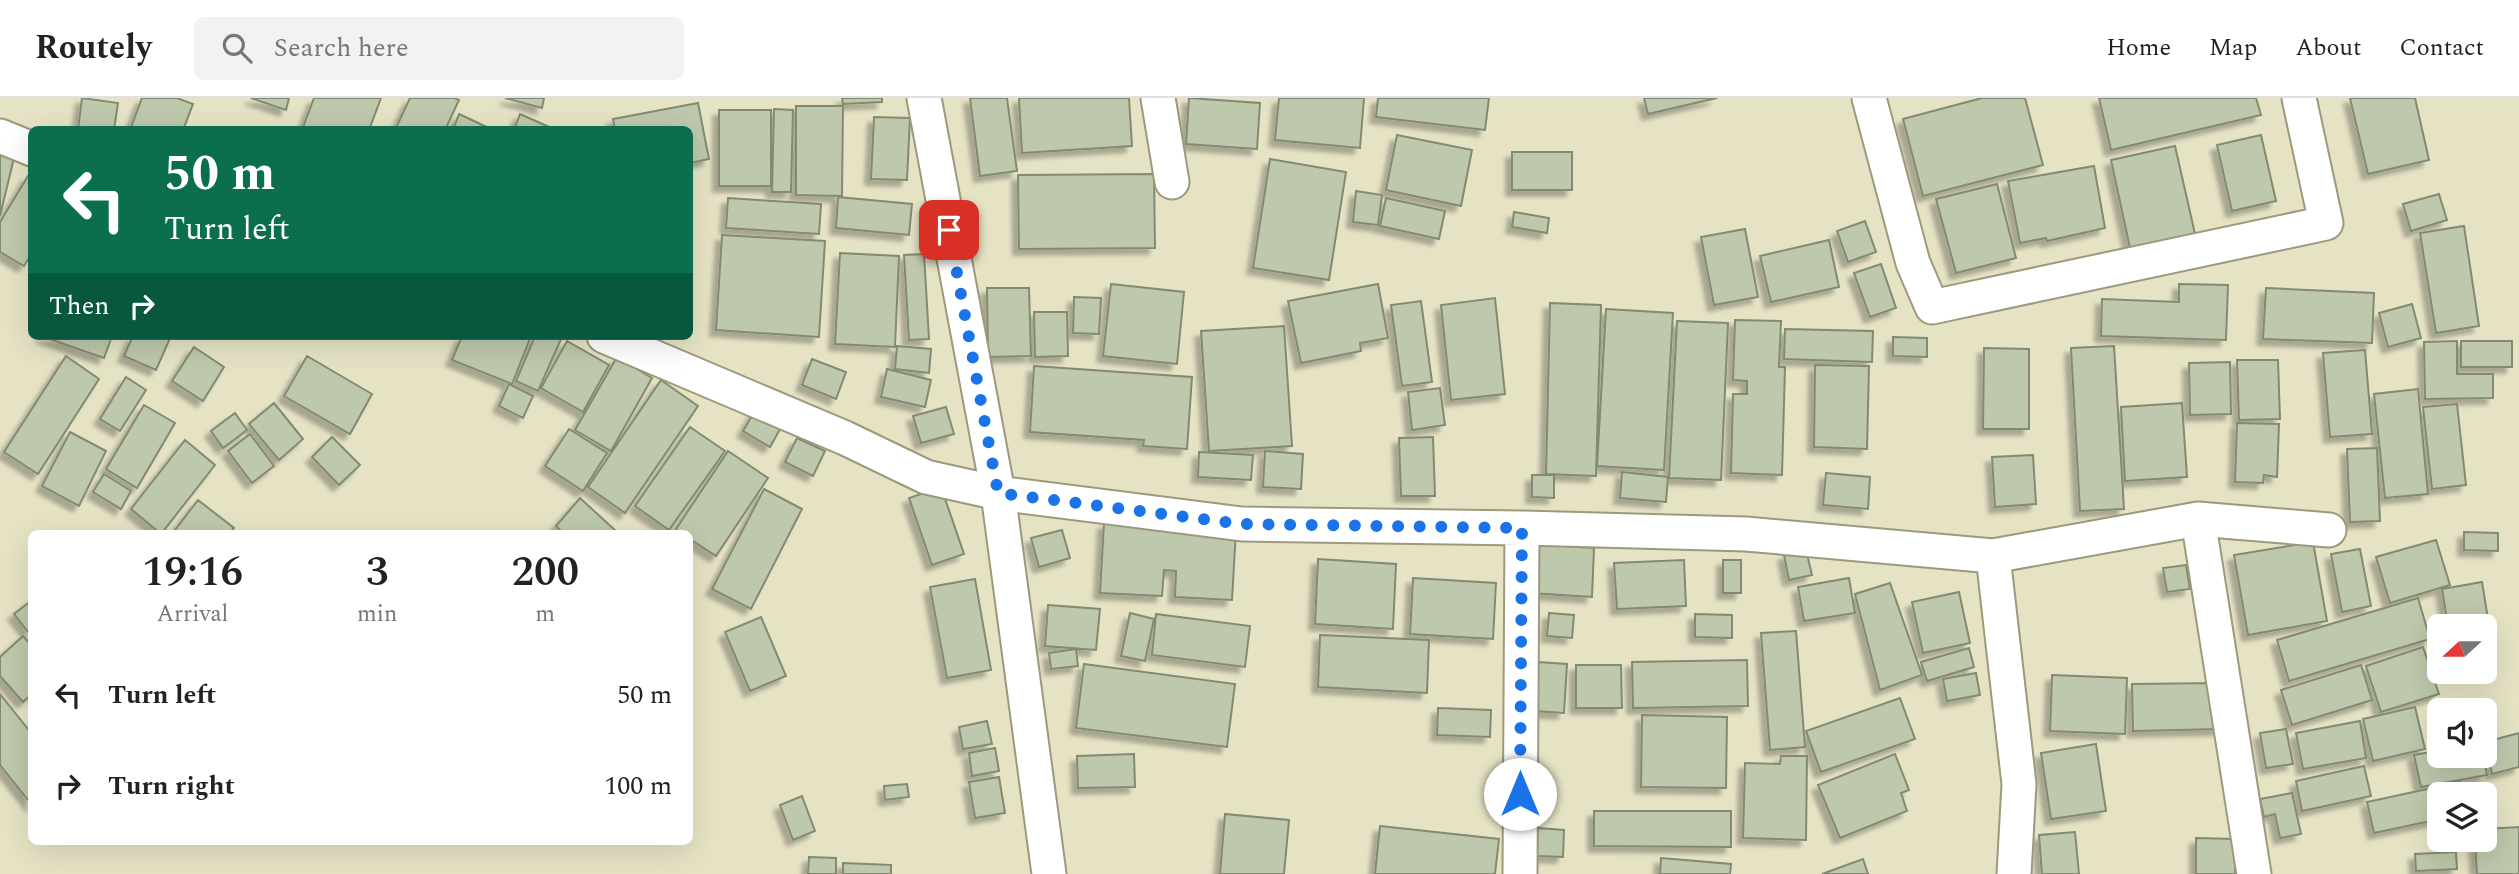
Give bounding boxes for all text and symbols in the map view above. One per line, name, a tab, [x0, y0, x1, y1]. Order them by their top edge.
search box	[194, 17, 684, 80]
text: Routely	[35, 23, 152, 73]
text: Search here	[274, 28, 409, 68]
icon: search	[218, 29, 256, 67]
text: Home	[2106, 30, 2171, 66]
text: Map	[2209, 30, 2257, 66]
text: About	[2295, 30, 2361, 66]
text: Contact	[2399, 30, 2484, 66]
text: 50 m	[164, 137, 275, 212]
icon: left	[49, 154, 140, 245]
pin	[919, 200, 979, 260]
text: Turn left	[164, 205, 290, 254]
icon: arrive	[930, 211, 968, 249]
text: Then	[49, 286, 109, 326]
icon: right	[123, 287, 161, 325]
text: 19:16	[142, 541, 243, 604]
text: 3	[366, 541, 388, 604]
text: 200	[511, 541, 579, 604]
text: Arrival	[157, 597, 228, 632]
text: min	[357, 597, 397, 632]
text: m	[535, 597, 555, 632]
north arrow	[2427, 614, 2497, 684]
map controls	[2427, 614, 2497, 852]
text: Turn left	[108, 675, 216, 715]
text: 50 m	[617, 675, 672, 715]
icon: left	[49, 676, 87, 714]
button: sound	[2427, 698, 2497, 768]
position arrow	[1483, 757, 1557, 831]
text: Turn right	[108, 766, 235, 806]
text: 100 m	[604, 766, 672, 806]
icon: right	[49, 767, 87, 805]
button: layers	[2427, 782, 2497, 852]

